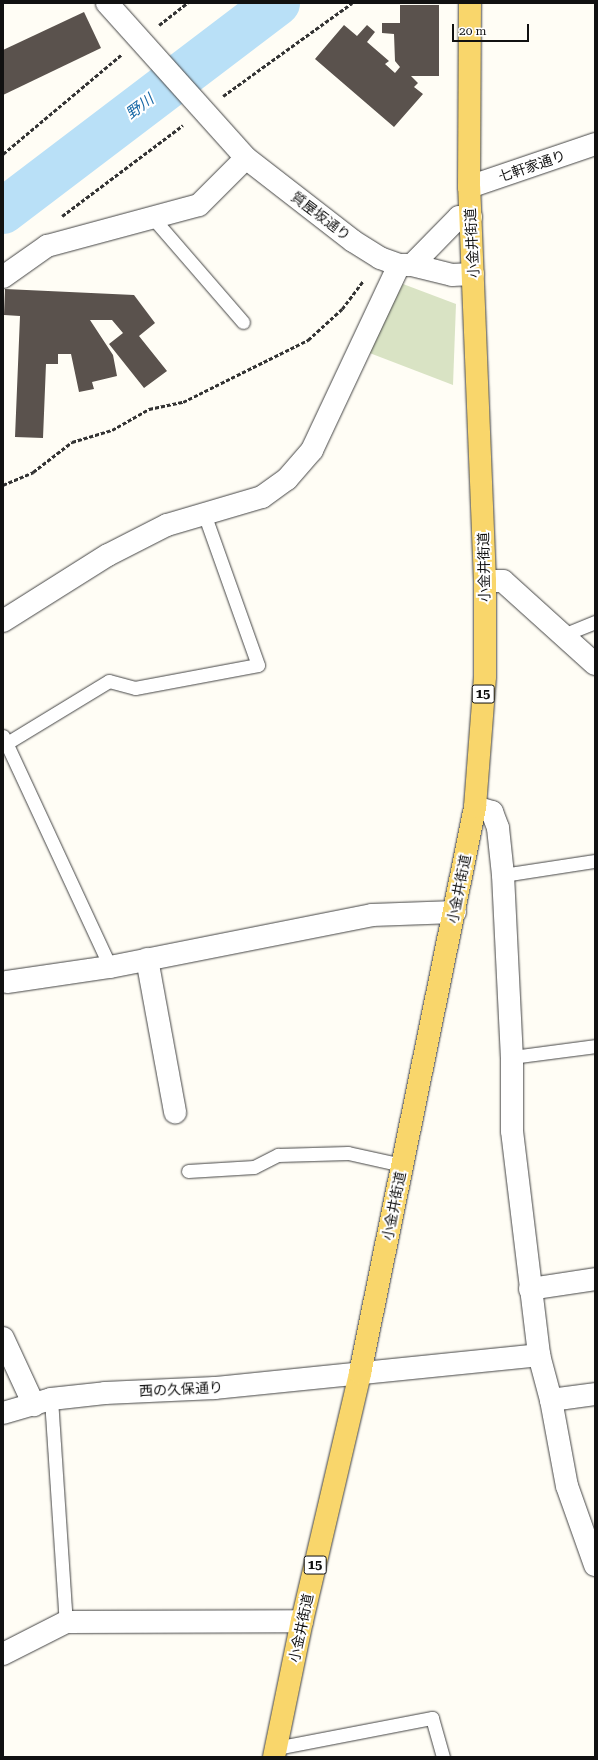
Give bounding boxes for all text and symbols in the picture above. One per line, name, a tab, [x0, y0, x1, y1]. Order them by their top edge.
scale bar	[454, 16, 531, 42]
text: 20 m	[459, 24, 486, 38]
water label: 野川	[123, 91, 157, 123]
street label: 七軒家通り	[496, 147, 568, 185]
street label: 質屋坂通り	[288, 188, 354, 244]
street label: 小金井街道	[462, 208, 482, 278]
street label: 小金井街道	[475, 532, 493, 602]
road number: 15	[471, 683, 495, 705]
street label: 小金井街道	[444, 853, 474, 925]
street label: 小金井街道	[379, 1170, 409, 1242]
street label: 西の久保通り	[139, 1378, 223, 1400]
road number: 15	[303, 1554, 327, 1576]
street label: 小金井街道	[286, 1592, 316, 1664]

